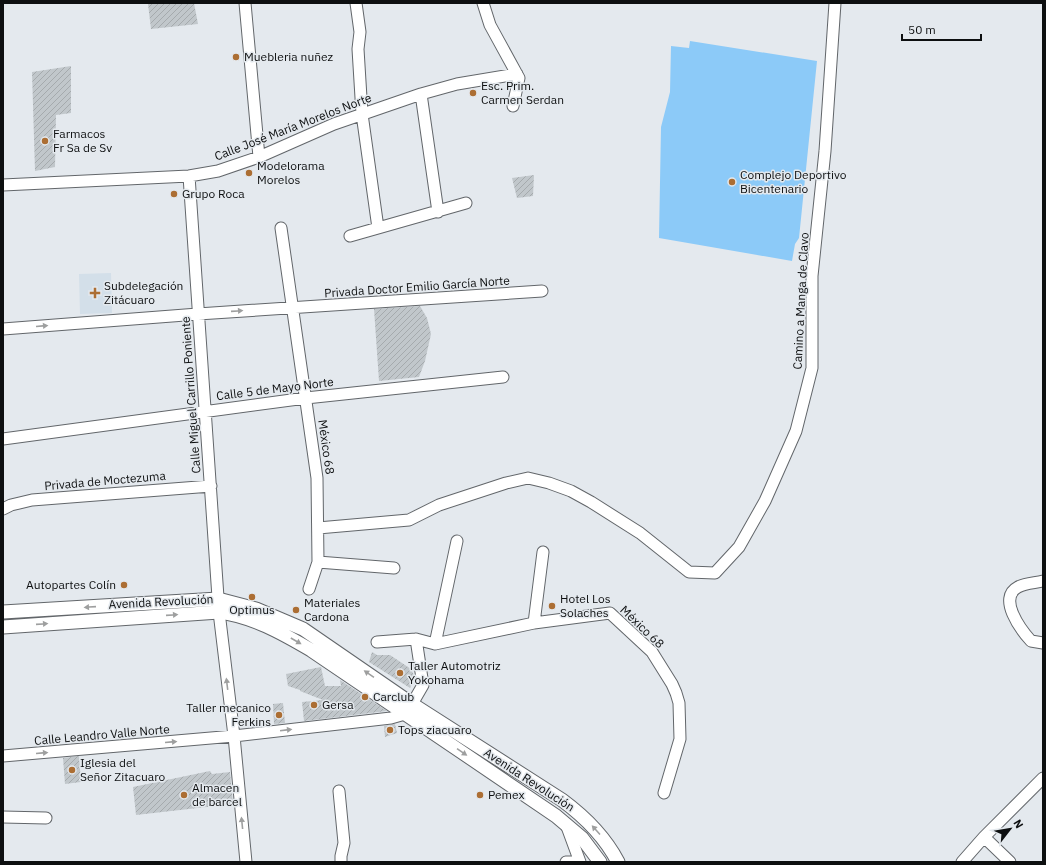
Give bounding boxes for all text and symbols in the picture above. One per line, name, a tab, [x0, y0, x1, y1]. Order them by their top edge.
scale bar	[902, 16, 981, 42]
text: 50 m	[908, 22, 936, 37]
place label: Muebleria nuñez	[244, 49, 334, 64]
marker: Muebleria nuñez	[231, 52, 241, 62]
place label: Esc. Prim. Carmen Serdan	[481, 78, 564, 107]
marker: Esc. Prim. Carmen Serdan	[468, 88, 478, 98]
street label: Calle José María Morelos Norte	[212, 89, 374, 163]
place label: Farmacos Fr Sa de Sv	[53, 126, 112, 155]
marker: Farmacos Fr Sa de Sv	[40, 136, 50, 146]
place label: Modelorama Morelos	[257, 158, 325, 187]
place label: Complejo Deportivo Bicentenario	[740, 167, 847, 196]
marker: Modelorama Morelos	[244, 168, 254, 178]
marker: Complejo Deportivo Bicentenario	[727, 177, 737, 187]
place label: Grupo Roca	[182, 186, 245, 201]
marker: Grupo Roca	[169, 189, 179, 199]
street label: Camino a Manga de Clavo	[789, 232, 812, 370]
street label: Privada Doctor Emilio García Norte	[324, 273, 511, 300]
place label: Subdelegación Zitácuaro	[104, 278, 183, 307]
marker: Subdelegación Zitácuaro	[89, 287, 101, 299]
one-way arrow	[231, 308, 243, 315]
street label: Calle Miguel Carrillo Poniente	[177, 315, 203, 474]
one-way arrow	[36, 323, 48, 330]
street label: Calle 5 de Mayo Norte	[215, 374, 335, 403]
street label: México 68	[315, 419, 338, 475]
street label: Privada de Moctezuma	[44, 468, 167, 493]
place label: Autopartes Colín	[26, 577, 116, 592]
marker: Autopartes Colín	[119, 580, 129, 590]
street label: Avenida Revolución	[108, 591, 214, 612]
place label: Hotel Los Solaches	[560, 591, 611, 620]
marker: Optimus	[247, 592, 257, 602]
place label: Materiales Cardona	[304, 595, 361, 624]
marker: Hotel Los Solaches	[547, 601, 557, 611]
place label: Optimus	[229, 602, 275, 617]
street label: México 68	[617, 602, 667, 651]
one-way arrow	[84, 603, 96, 610]
marker: Materiales Cardona	[291, 605, 301, 615]
one-way arrow	[166, 612, 178, 619]
one-way arrow	[36, 621, 48, 628]
one-way arrow	[290, 638, 302, 645]
place label: Taller Automotriz Yokohama	[408, 658, 501, 687]
marker: Taller Automotriz Yokohama	[395, 668, 405, 678]
one-way arrow	[363, 670, 374, 678]
one-way arrow	[224, 678, 231, 690]
place label: Carclub	[373, 689, 414, 704]
marker: Carclub	[360, 692, 370, 702]
place label: Gersa	[322, 697, 354, 712]
place label: Taller mecanico Ferkins	[186, 700, 271, 729]
marker: Gersa	[309, 700, 319, 710]
marker: Taller mecanico Ferkins	[274, 710, 284, 720]
street label: Calle Leandro Valle Norte	[34, 721, 171, 748]
place label: Tops ziacuaro	[398, 722, 472, 737]
marker: Tops ziacuaro	[385, 725, 395, 735]
one-way arrow	[280, 727, 292, 733]
one-way arrow	[165, 738, 177, 745]
street label: Avenida Revolución	[481, 745, 577, 814]
one-way arrow	[457, 748, 467, 756]
one-way arrow	[36, 749, 48, 756]
place label: Iglesia del Señor Zitacuaro	[80, 755, 166, 784]
marker: Iglesia del Señor Zitacuaro	[67, 765, 77, 775]
place label: Almacen de barcel	[192, 780, 242, 809]
place label: Pemex	[488, 787, 525, 802]
marker: Almacen de barcel	[179, 790, 189, 800]
marker: Pemex	[475, 790, 485, 800]
north arrow	[990, 809, 1030, 849]
one-way arrow	[239, 817, 246, 829]
text: N	[1011, 817, 1027, 831]
one-way arrow	[591, 825, 600, 835]

